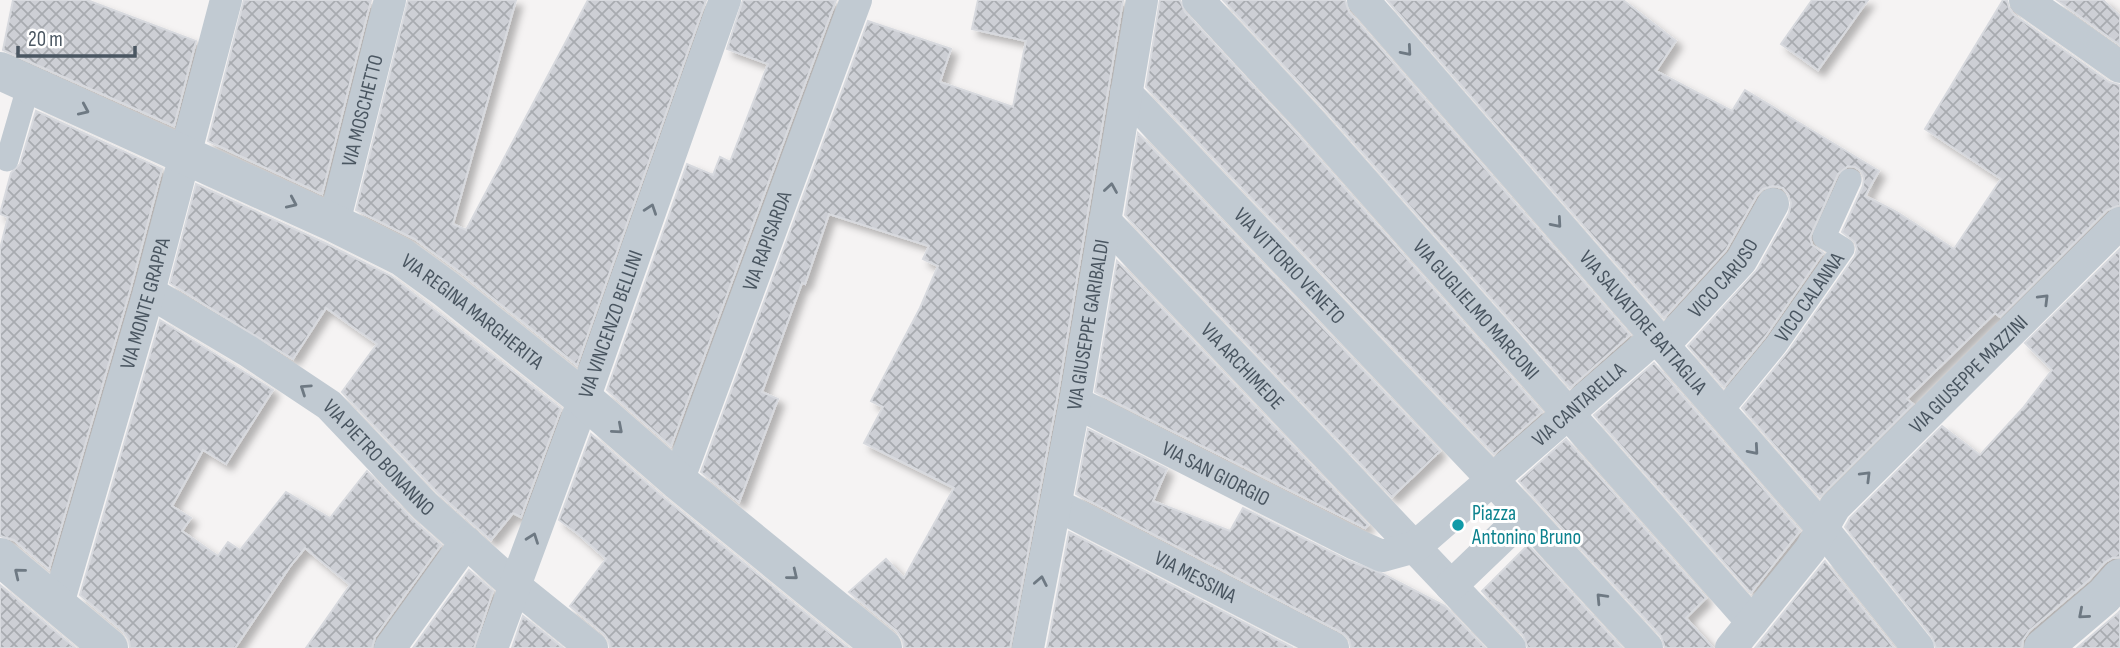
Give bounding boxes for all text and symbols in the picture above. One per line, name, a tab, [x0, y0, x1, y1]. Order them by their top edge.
scale bar	[18, 14, 135, 58]
text: 20 m	[28, 27, 63, 52]
one-way arrow	[1399, 43, 1411, 56]
street label: VIA MOSCHETTO	[336, 52, 388, 169]
one-way arrow	[77, 101, 90, 115]
one-way arrow	[1103, 182, 1118, 194]
street label: VIA RAPISARDA	[737, 187, 797, 294]
one-way arrow	[284, 195, 297, 209]
street label: VIA VITTORIO VENETO	[1229, 202, 1351, 329]
one-way arrow	[643, 203, 657, 215]
one-way arrow	[1549, 215, 1561, 228]
street label: VIA MONTE GRAPPA	[115, 234, 176, 372]
street label: VIA GUGLIELMO MARCONI	[1408, 234, 1545, 385]
street label: VICO CARUSO	[1683, 234, 1763, 323]
street label: VIA GIUSEPPE GARIBALDI	[1061, 237, 1114, 412]
street label: VIA SALVATORE BATTAGLIA	[1574, 245, 1713, 400]
street label: VIA VINCENZO BELLINI	[573, 247, 648, 401]
street label: VICO CALANNA	[1769, 247, 1850, 347]
street label: VIA REGINA MARGHERITA	[396, 248, 549, 375]
one-way arrow	[2036, 294, 2049, 307]
street label: VIA GIUSEPPE MAZZINI	[1904, 310, 2033, 438]
street label: VIA ARCHIMEDE	[1196, 318, 1290, 415]
street label: VIA CANTARELLA	[1527, 356, 1631, 452]
one-way arrow	[300, 384, 313, 397]
street label: VIA PIETRO BONANNO	[318, 394, 440, 521]
one-way arrow	[610, 421, 623, 433]
street label: VIA SAN GIORGIO	[1158, 436, 1274, 511]
one-way arrow	[1746, 442, 1758, 455]
one-way arrow	[1857, 472, 1870, 485]
place label: Piazza Antonino Bruno	[1471, 501, 1581, 550]
marker: Piazza Antonino Bruno	[1450, 517, 1466, 533]
one-way arrow	[524, 533, 538, 545]
street label: VIA MESSINA	[1150, 545, 1242, 609]
one-way arrow	[784, 567, 797, 579]
one-way arrow	[15, 569, 28, 581]
one-way arrow	[1033, 575, 1048, 587]
one-way arrow	[1596, 593, 1609, 606]
one-way arrow	[2078, 606, 2091, 618]

